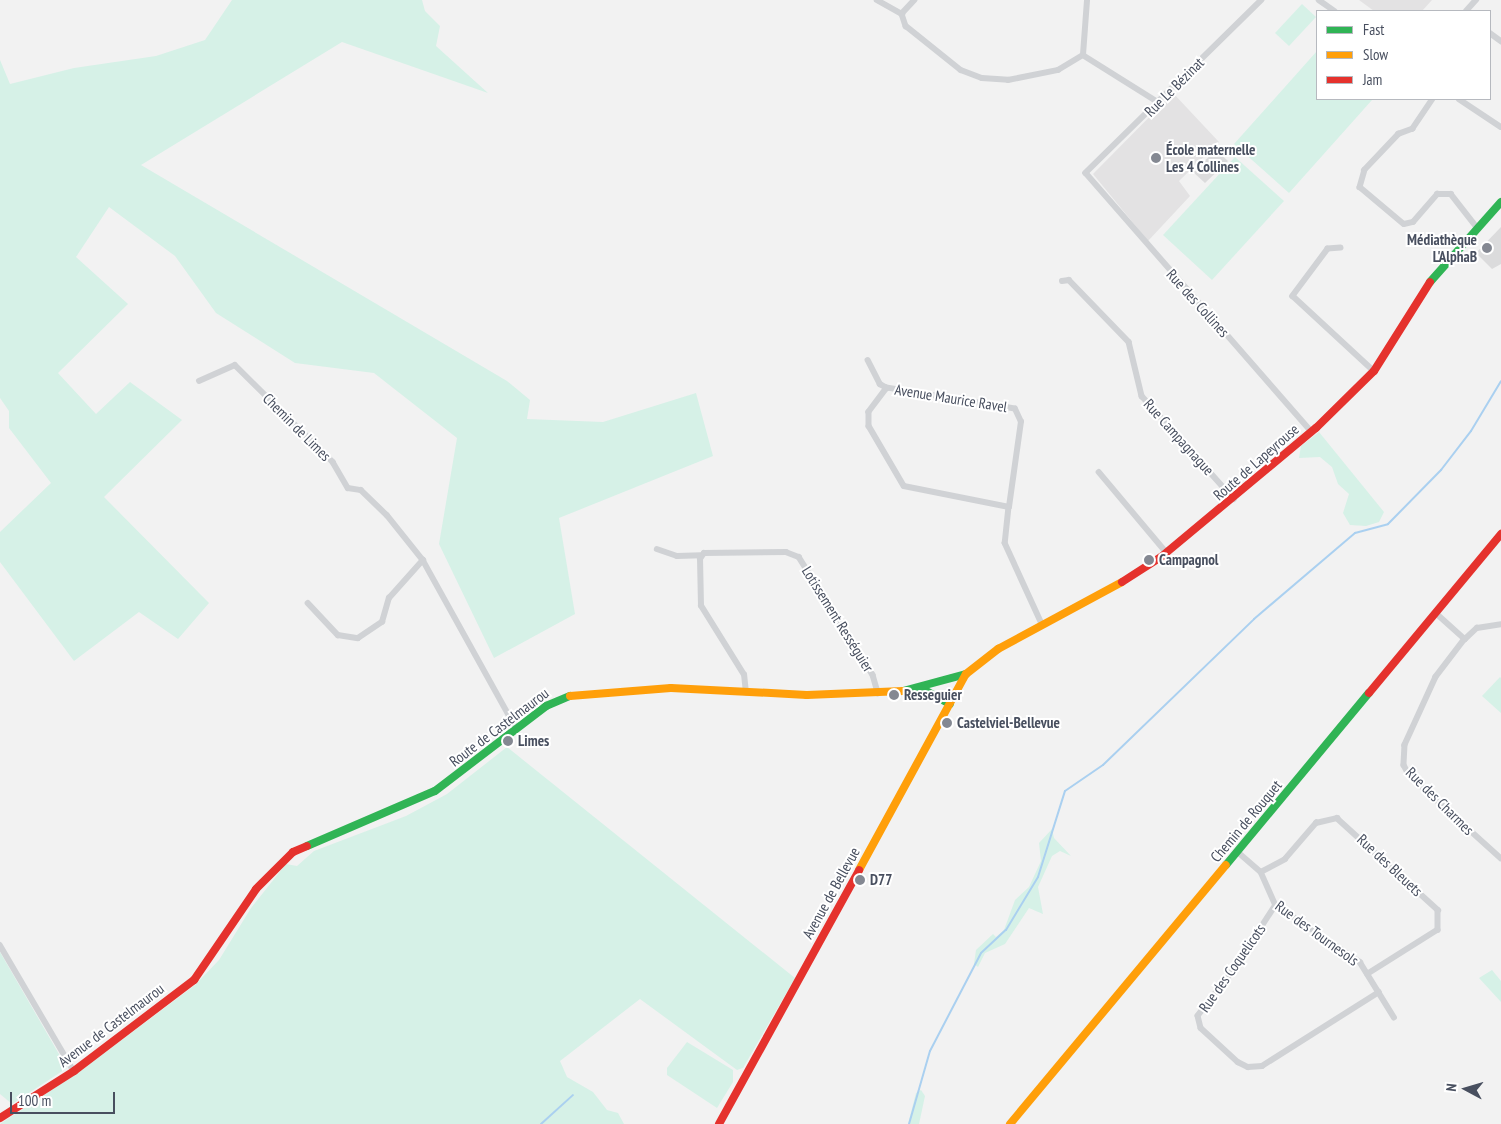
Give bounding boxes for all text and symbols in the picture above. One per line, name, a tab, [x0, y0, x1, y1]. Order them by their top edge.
legend	[1316, 10, 1491, 100]
text: Fast	[1363, 20, 1384, 39]
text: Slow	[1363, 45, 1388, 64]
street label: Rue Le Bézinat	[1141, 54, 1207, 120]
text: Jam	[1363, 70, 1382, 89]
place label: École maternelle Les 4 Collines	[1166, 140, 1256, 175]
marker: École maternelle Les 4 Collines	[1150, 152, 1162, 164]
place label: Médiathèque L'AlphaB	[1407, 230, 1477, 265]
marker: Médiathèque L'AlphaB	[1481, 242, 1493, 254]
street label: Rue des Collines	[1163, 265, 1233, 341]
street label: Avenue Maurice Ravel	[893, 380, 1009, 416]
street label: Chemin de Limes	[259, 389, 335, 465]
street label: Rue Campagnague	[1140, 395, 1218, 479]
street label: Route de Lapeyrouse	[1210, 420, 1302, 504]
place label: Campagnol	[1159, 551, 1218, 569]
marker: Campagnol	[1143, 554, 1155, 566]
street label: Lotissement Rességuier	[798, 563, 878, 675]
street label: Route de Castelmaurou	[446, 684, 552, 770]
place label: Resseguier	[904, 686, 962, 704]
marker: Resseguier	[888, 689, 900, 701]
place label: Castelviel-Bellevue	[957, 714, 1060, 732]
marker: Castelviel-Bellevue	[941, 717, 953, 729]
place label: Limes	[518, 732, 549, 750]
marker: Limes	[502, 735, 514, 747]
street label: Rue des Charmes	[1402, 763, 1478, 839]
street label: Chemin de Rouquet	[1207, 776, 1285, 866]
street label: Rue des Bleuets	[1354, 830, 1426, 900]
street label: Avenue de Bellevue	[798, 844, 864, 942]
place label: D77	[870, 871, 892, 889]
marker: D77	[854, 874, 866, 886]
street label: Rue des Tournesols	[1272, 897, 1362, 969]
street label: Rue des Coquelicots	[1195, 920, 1269, 1016]
street label: Avenue de Castelmaurou	[55, 979, 167, 1071]
north arrow	[1441, 1064, 1491, 1114]
scale bar	[12, 1082, 118, 1114]
text: N	[1442, 1083, 1460, 1092]
text: 100 m	[18, 1091, 51, 1110]

